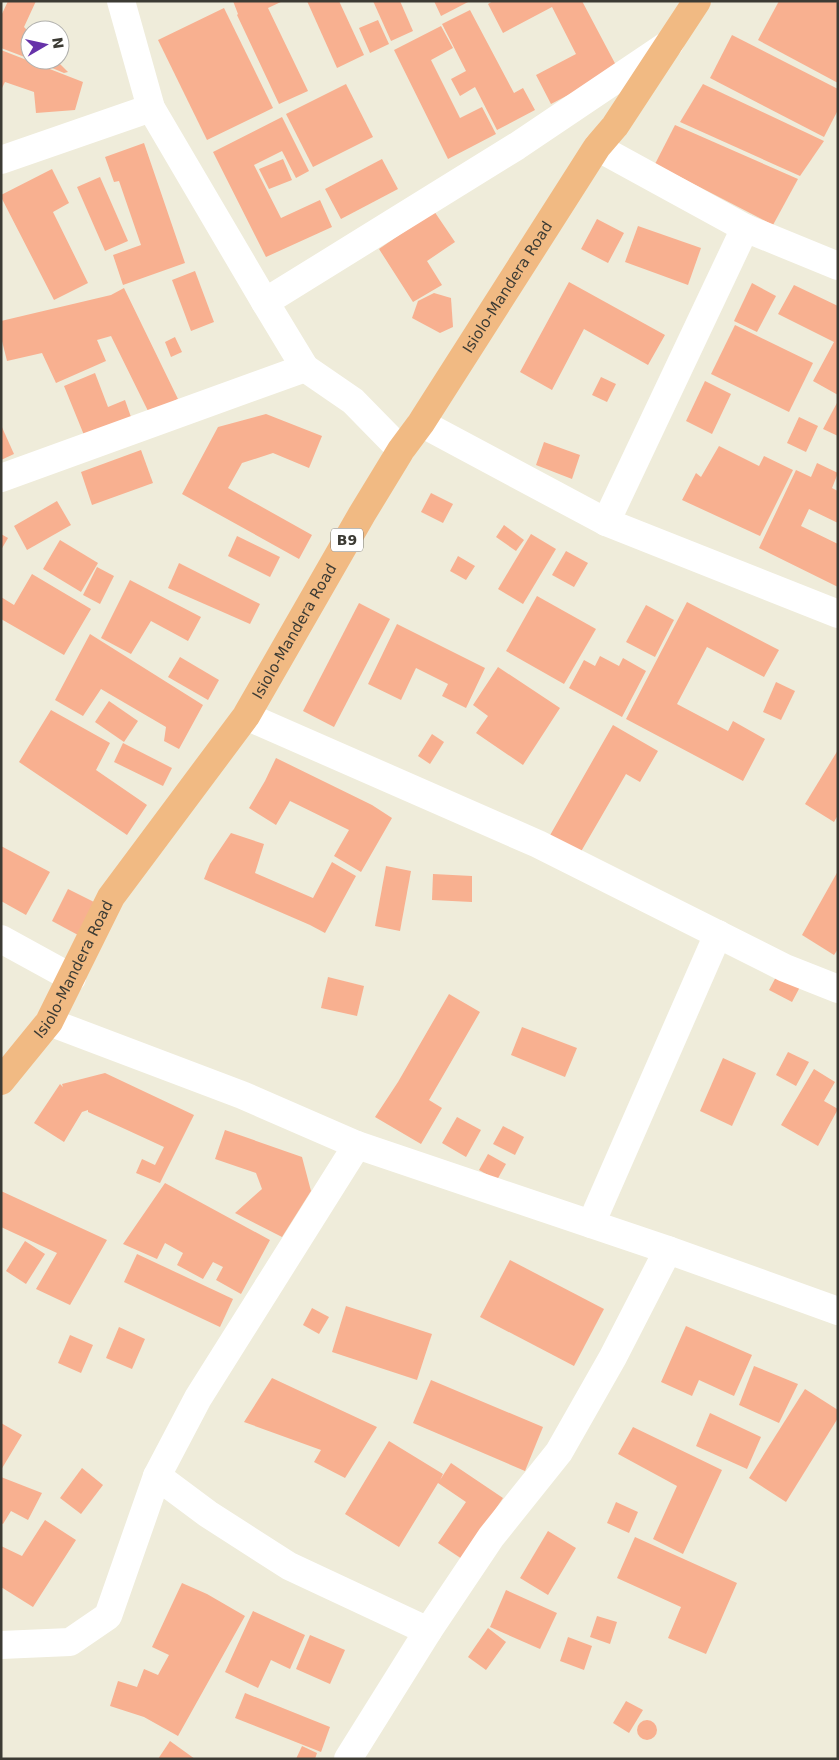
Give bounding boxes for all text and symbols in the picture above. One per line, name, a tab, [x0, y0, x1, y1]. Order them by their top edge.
north arrow	[20, 20, 70, 70]
text: N	[49, 36, 67, 50]
street label: Isiolo-Mandera Road	[459, 218, 556, 356]
road number: B9	[331, 528, 363, 552]
street label: Isiolo-Mandera Road	[249, 561, 340, 702]
street label: Isiolo-Mandera Road	[30, 898, 117, 1042]

